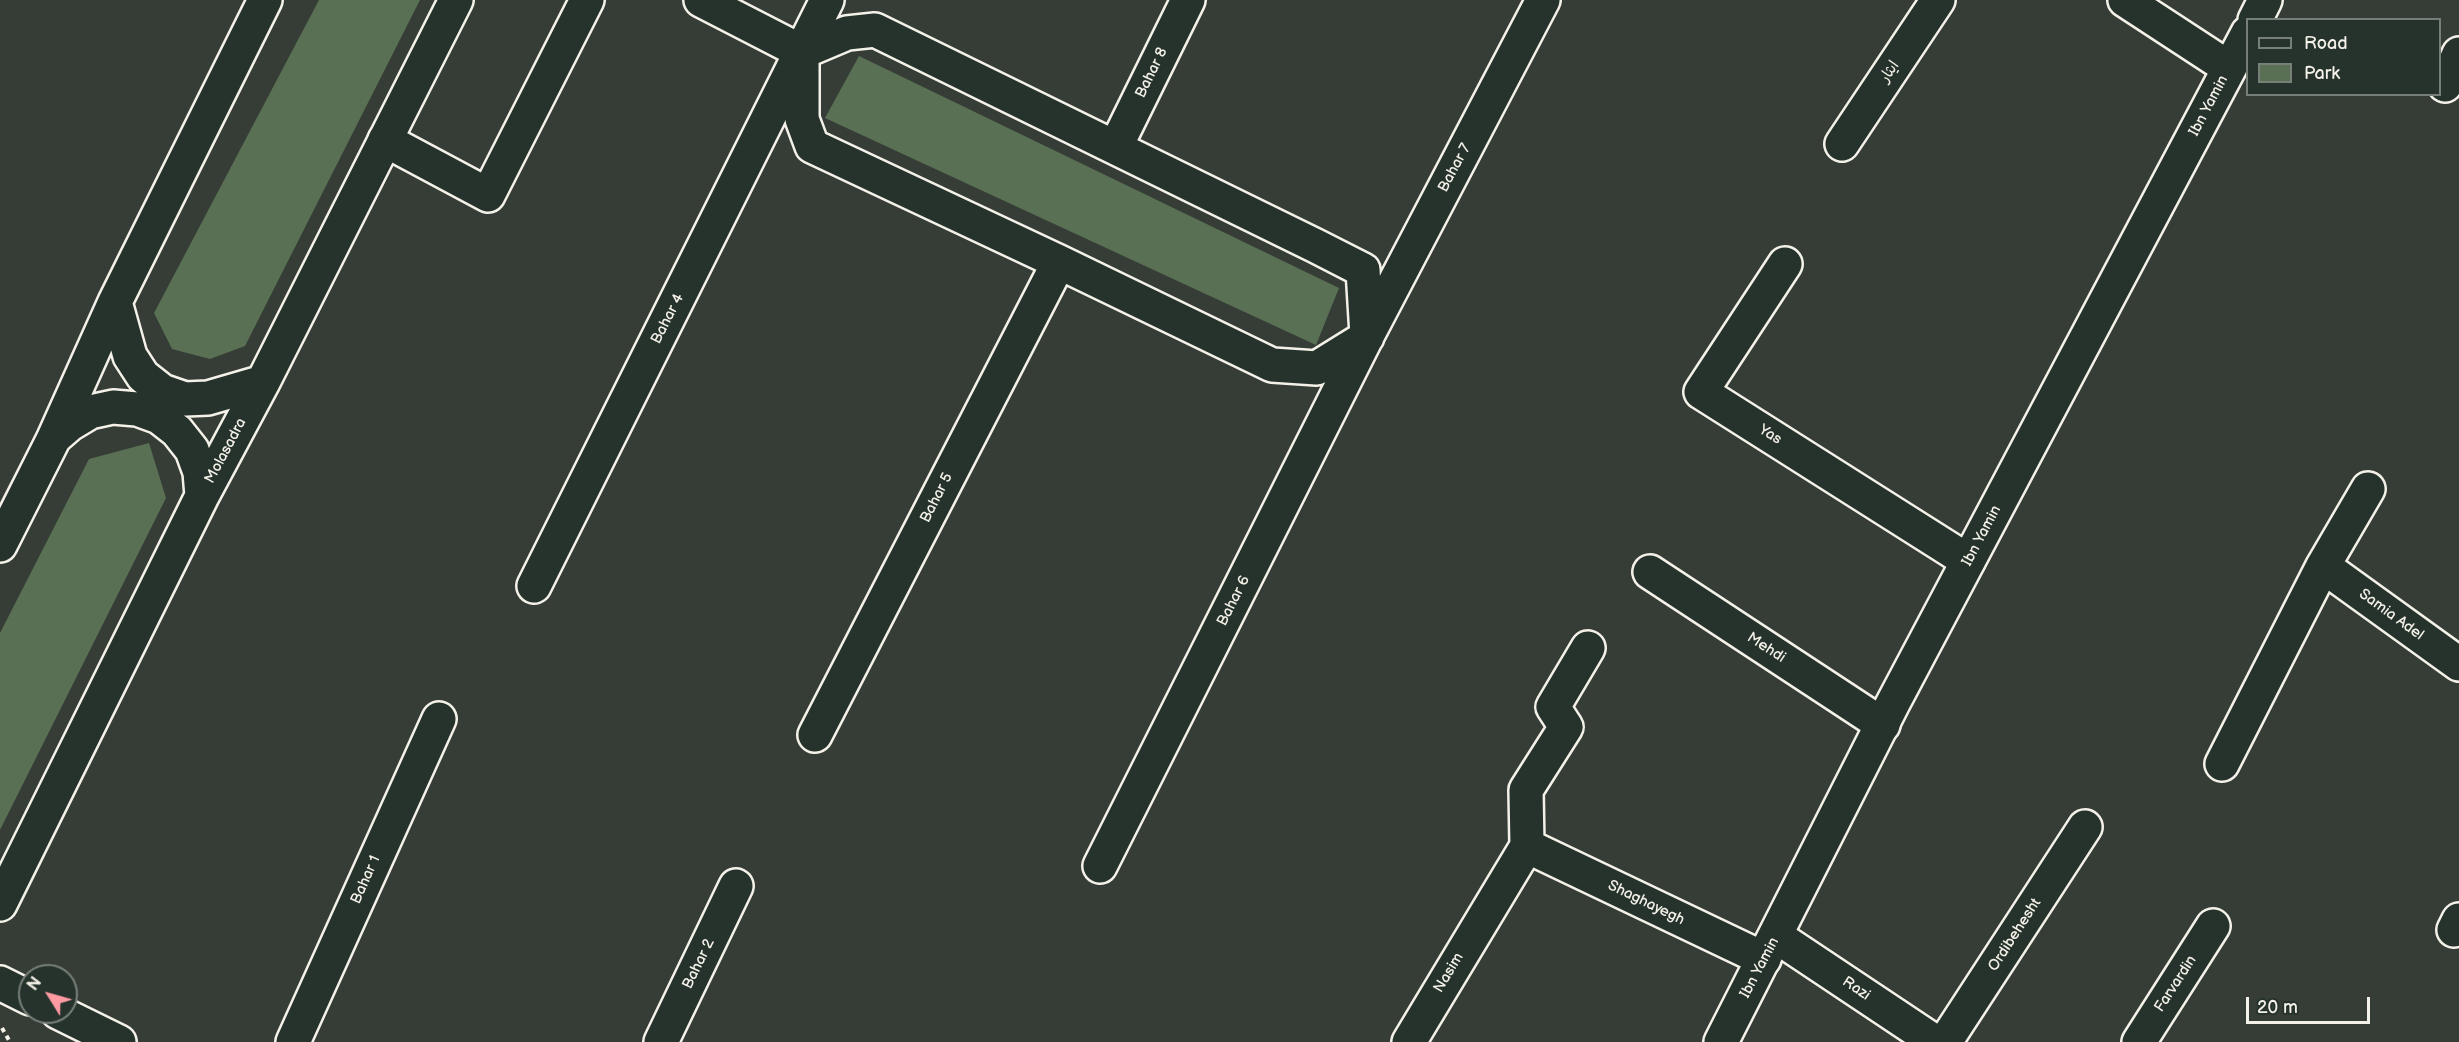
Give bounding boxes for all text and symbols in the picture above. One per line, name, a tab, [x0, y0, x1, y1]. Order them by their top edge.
legend	[2246, 18, 2441, 96]
text: Road	[2304, 33, 2348, 54]
street label: Bahar 8	[1132, 45, 1172, 101]
street label: ایثار	[1876, 58, 1904, 86]
text: Park	[2304, 63, 2340, 84]
street label: Ibn Yamin	[2186, 73, 2232, 139]
street label: Bahar 7	[1435, 141, 1475, 195]
street label: Bahar 4	[648, 291, 688, 347]
street label: Molasadra	[201, 415, 251, 487]
street label: Yas	[1755, 421, 1785, 449]
street label: Bahar 5	[917, 470, 957, 526]
street label: Ibn Yamin	[1959, 503, 2005, 569]
street label: Bahar 6	[1214, 573, 1254, 629]
street label: Samia Adel	[2355, 585, 2427, 645]
street label: Mehdi	[1743, 629, 1789, 667]
street label: Bahar 1	[347, 853, 385, 907]
street label: Shaghayegh	[1605, 877, 1687, 929]
street label: Ordibehesht	[1985, 895, 2045, 975]
street label: Ibn Yamin	[1737, 935, 1783, 1001]
street label: Bahar 2	[679, 936, 719, 992]
street label: Nasim	[1430, 950, 1468, 996]
street label: Farvardin	[2151, 952, 2201, 1016]
north arrow	[18, 964, 78, 1024]
street label: Razi	[1839, 973, 1873, 1005]
text: N	[24, 974, 46, 995]
scale bar	[2249, 985, 2374, 1023]
text: 20 m	[2257, 997, 2298, 1018]

